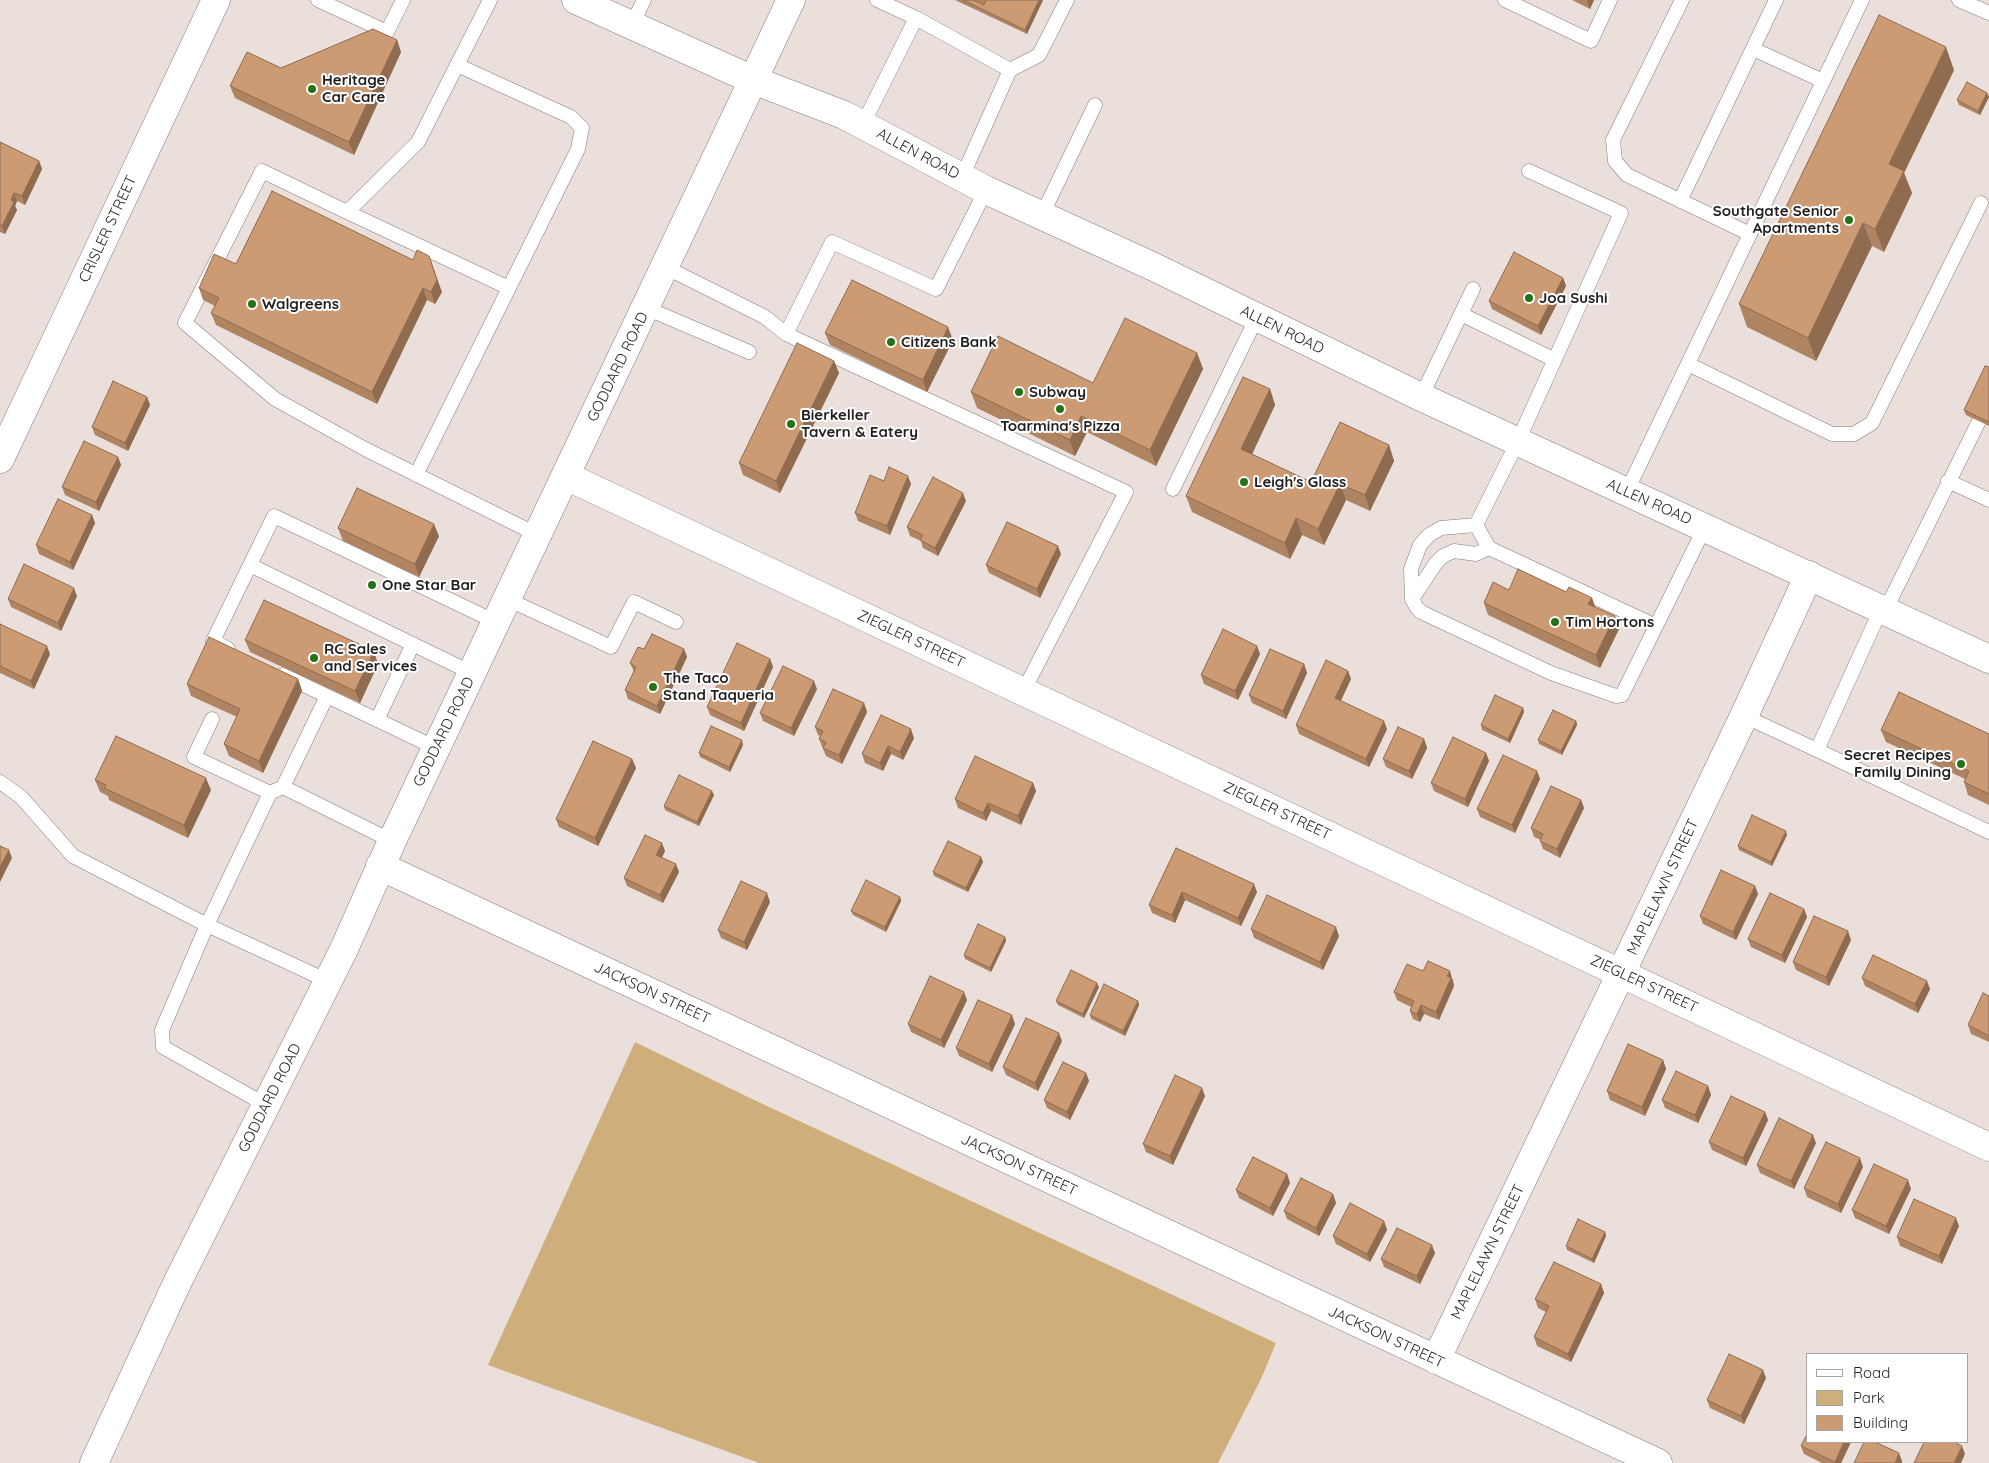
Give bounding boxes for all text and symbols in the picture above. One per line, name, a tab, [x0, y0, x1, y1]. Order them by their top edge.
place label: Heritage Car Care	[322, 71, 385, 106]
marker: Heritage Car Care	[306, 83, 318, 95]
street label: ALLEN ROAD	[874, 125, 962, 183]
street label: CRISLER STREET	[75, 172, 141, 286]
place label: Southgate Senior Apartments	[1713, 202, 1839, 237]
marker: Southgate Senior Apartments	[1843, 214, 1855, 226]
place label: Joa Sushi	[1539, 289, 1608, 307]
marker: Joa Sushi	[1523, 292, 1535, 304]
place label: Walgreens	[262, 295, 339, 313]
marker: Walgreens	[246, 298, 258, 310]
street label: ALLEN ROAD	[1237, 302, 1327, 358]
street label: GODDARD ROAD	[584, 309, 652, 425]
place label: Citizens Bank	[901, 333, 997, 351]
marker: Citizens Bank	[885, 336, 897, 348]
place label: Subway	[1029, 383, 1086, 401]
marker: Subway	[1013, 386, 1025, 398]
marker: Toarmina's Pizza	[1054, 403, 1066, 415]
place label: Bierkeller Tavern & Eatery	[801, 406, 918, 441]
place label: Toarmina's Pizza	[1000, 417, 1120, 435]
marker: Bierkeller Tavern & Eatery	[785, 418, 797, 430]
place label: Leigh's Glass	[1254, 473, 1346, 491]
street label: ALLEN ROAD	[1604, 475, 1694, 529]
marker: Leigh's Glass	[1238, 476, 1250, 488]
place label: One Star Bar	[382, 576, 476, 594]
marker: One Star Bar	[366, 579, 378, 591]
street label: ZIEGLER STREET	[854, 606, 968, 672]
place label: Tim Hortons	[1565, 613, 1654, 631]
marker: Tim Hortons	[1549, 616, 1561, 628]
place label: RC Sales and Services	[324, 640, 417, 675]
marker: RC Sales and Services	[308, 652, 320, 664]
place label: The Taco Stand Taqueria	[663, 669, 774, 704]
street label: GODDARD ROAD	[410, 674, 478, 790]
marker: The Taco Stand Taqueria	[647, 681, 659, 693]
place label: Secret Recipes Family Dining	[1844, 746, 1951, 781]
marker: Secret Recipes Family Dining	[1955, 758, 1967, 770]
street label: ZIEGLER STREET	[1220, 778, 1334, 844]
street label: MAPLELAWN STREET	[1624, 816, 1702, 958]
street label: ZIEGLER STREET	[1587, 951, 1701, 1017]
street label: JACKSON STREET	[591, 958, 713, 1028]
street label: GODDARD ROAD	[235, 1041, 305, 1155]
street label: JACKSON STREET	[958, 1130, 1080, 1200]
street label: MAPLELAWN STREET	[1447, 1182, 1529, 1322]
street label: JACKSON STREET	[1325, 1302, 1447, 1372]
legend	[1806, 1353, 1969, 1443]
text: Road	[1853, 1363, 1890, 1382]
text: Park	[1853, 1388, 1885, 1407]
text: Building	[1853, 1413, 1908, 1432]

